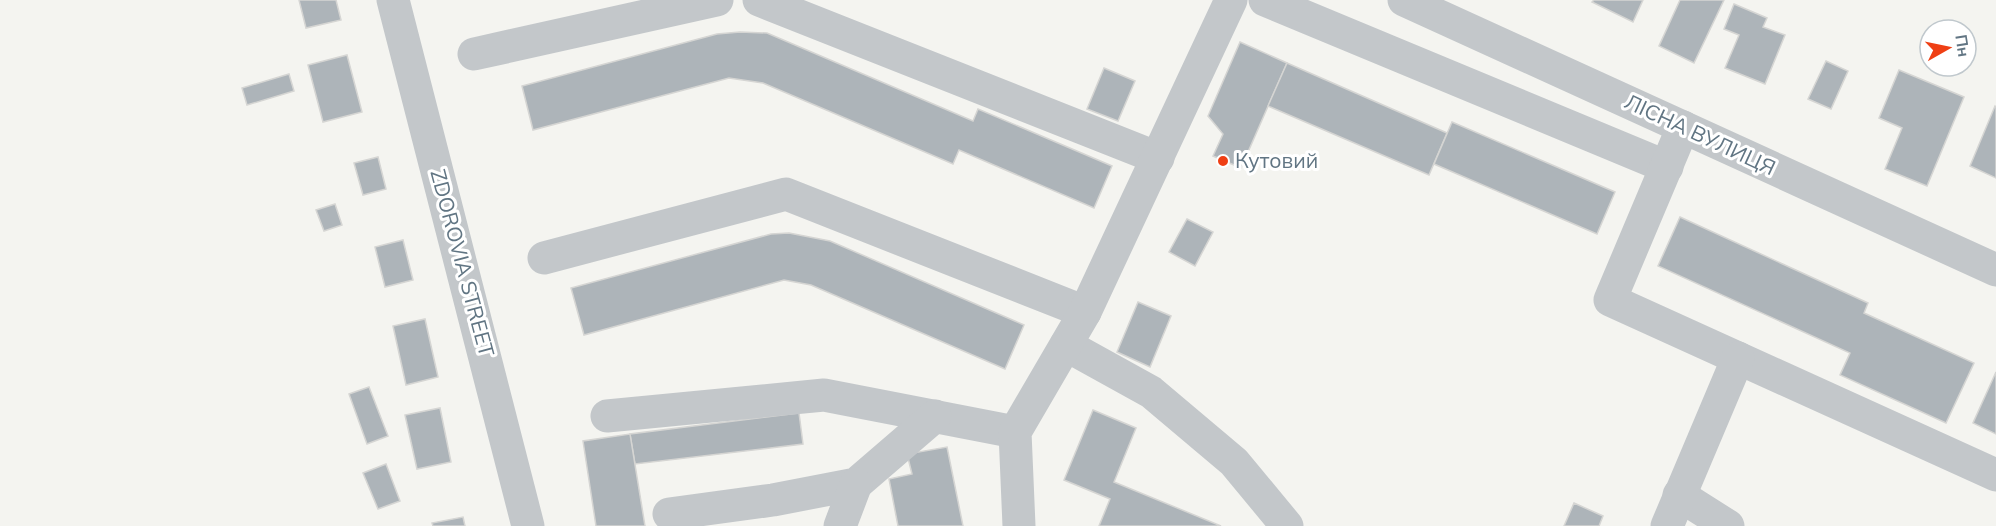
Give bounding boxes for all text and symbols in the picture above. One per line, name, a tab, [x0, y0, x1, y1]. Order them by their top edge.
north arrow	[1918, 18, 1978, 78]
text: Пн	[1951, 33, 1974, 58]
street label: ЛІСНА ВУЛИЦЯ	[1621, 88, 1780, 180]
place label: Кутовий	[1235, 147, 1318, 173]
marker: Кутовий	[1216, 154, 1230, 168]
street label: ZDOROVIA STREET	[425, 166, 501, 360]

